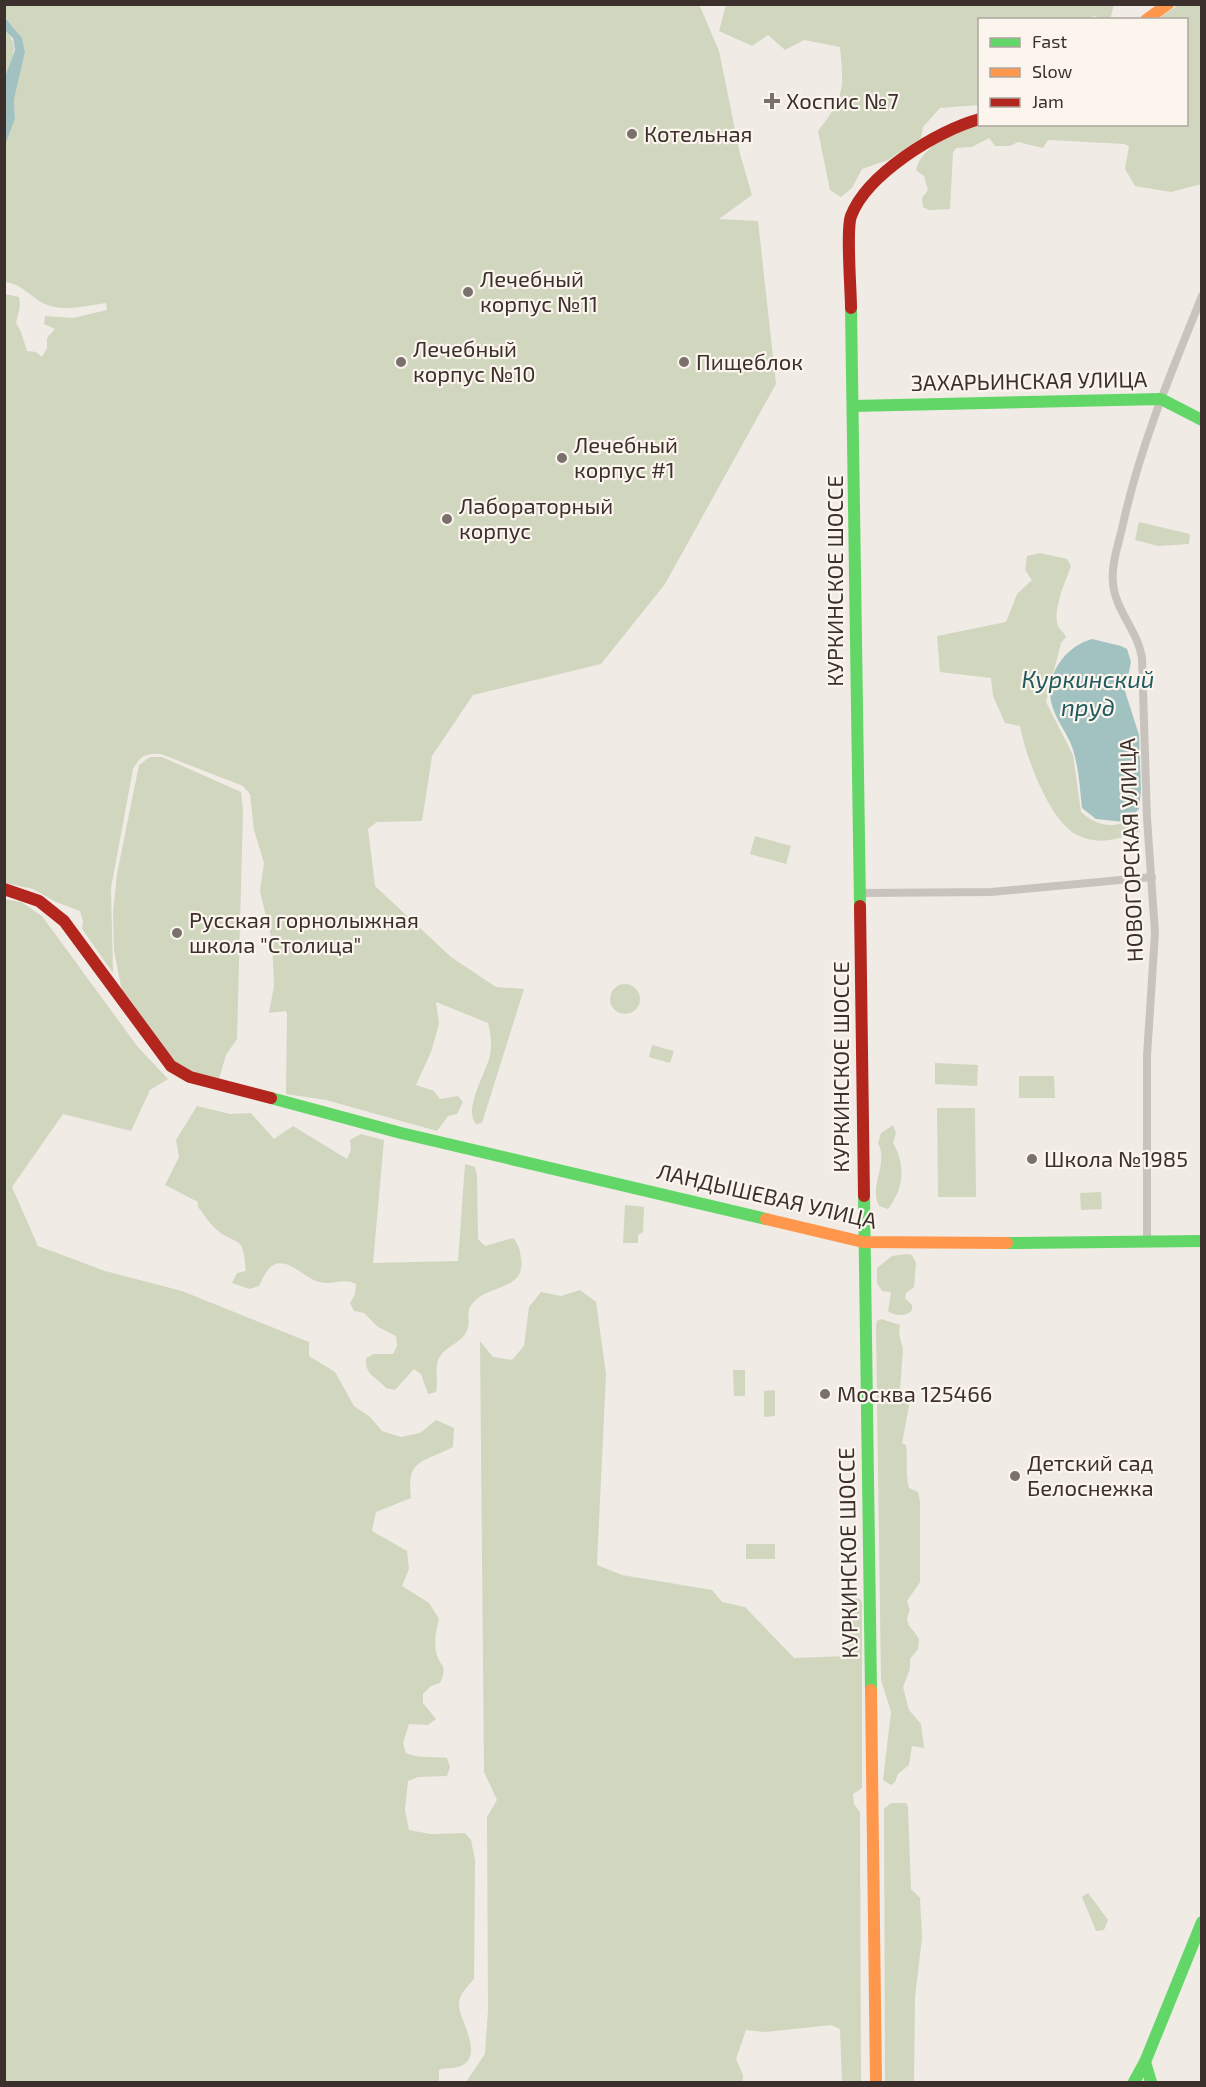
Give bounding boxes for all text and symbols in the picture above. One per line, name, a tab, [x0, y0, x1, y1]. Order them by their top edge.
legend	[978, 18, 1188, 126]
text: Fast	[1032, 30, 1067, 52]
text: Slow	[1032, 60, 1073, 82]
place label: Хоспис №7	[786, 87, 899, 113]
text: Jam	[1032, 90, 1064, 112]
marker: Хоспис №7	[763, 92, 781, 110]
place label: Котельная	[644, 120, 753, 146]
marker: Котельная	[625, 127, 639, 141]
place label: Лечебный корпус №11	[480, 265, 598, 317]
marker: Лечебный корпус №11	[461, 285, 475, 299]
place label: Лечебный корпус №10	[413, 335, 536, 387]
place label: Пищеблок	[696, 348, 803, 374]
marker: Лечебный корпус №10	[394, 355, 408, 369]
marker: Пищеблок	[677, 355, 691, 369]
street label: ЗАХАРЬИНСКАЯ УЛИЦА	[911, 365, 1148, 395]
place label: Лечебный корпус #1	[574, 431, 678, 483]
marker: Лечебный корпус #1	[555, 451, 569, 465]
street label: КУРКИНСКОЕ ШОССЕ	[821, 475, 847, 687]
place label: Лабораторный корпус	[459, 492, 613, 544]
marker: Лабораторный корпус	[440, 512, 454, 526]
water label: Куркинский пруд	[1021, 664, 1155, 721]
street label: НОВОГОРСКАЯ УЛИЦА	[1113, 737, 1147, 962]
place label: Русская горнолыжная школа "Столица"	[189, 906, 419, 957]
marker: Русская горнолыжная школа "Столица"	[170, 926, 184, 940]
street label: КУРКИНСКОЕ ШОССЕ	[827, 961, 853, 1173]
place label: Школа №1985	[1044, 1145, 1188, 1171]
marker: Школа №1985	[1025, 1152, 1039, 1166]
street label: ЛАНДЫШЕВАЯ УЛИЦА	[655, 1157, 880, 1233]
place label: Москва 125466	[837, 1380, 992, 1406]
marker: Москва 125466	[818, 1387, 832, 1401]
street label: КУРКИНСКОЕ ШОССЕ	[832, 1447, 862, 1659]
place label: Детский сад Белоснежка	[1027, 1449, 1154, 1500]
marker: Детский сад Белоснежка	[1008, 1469, 1022, 1483]

